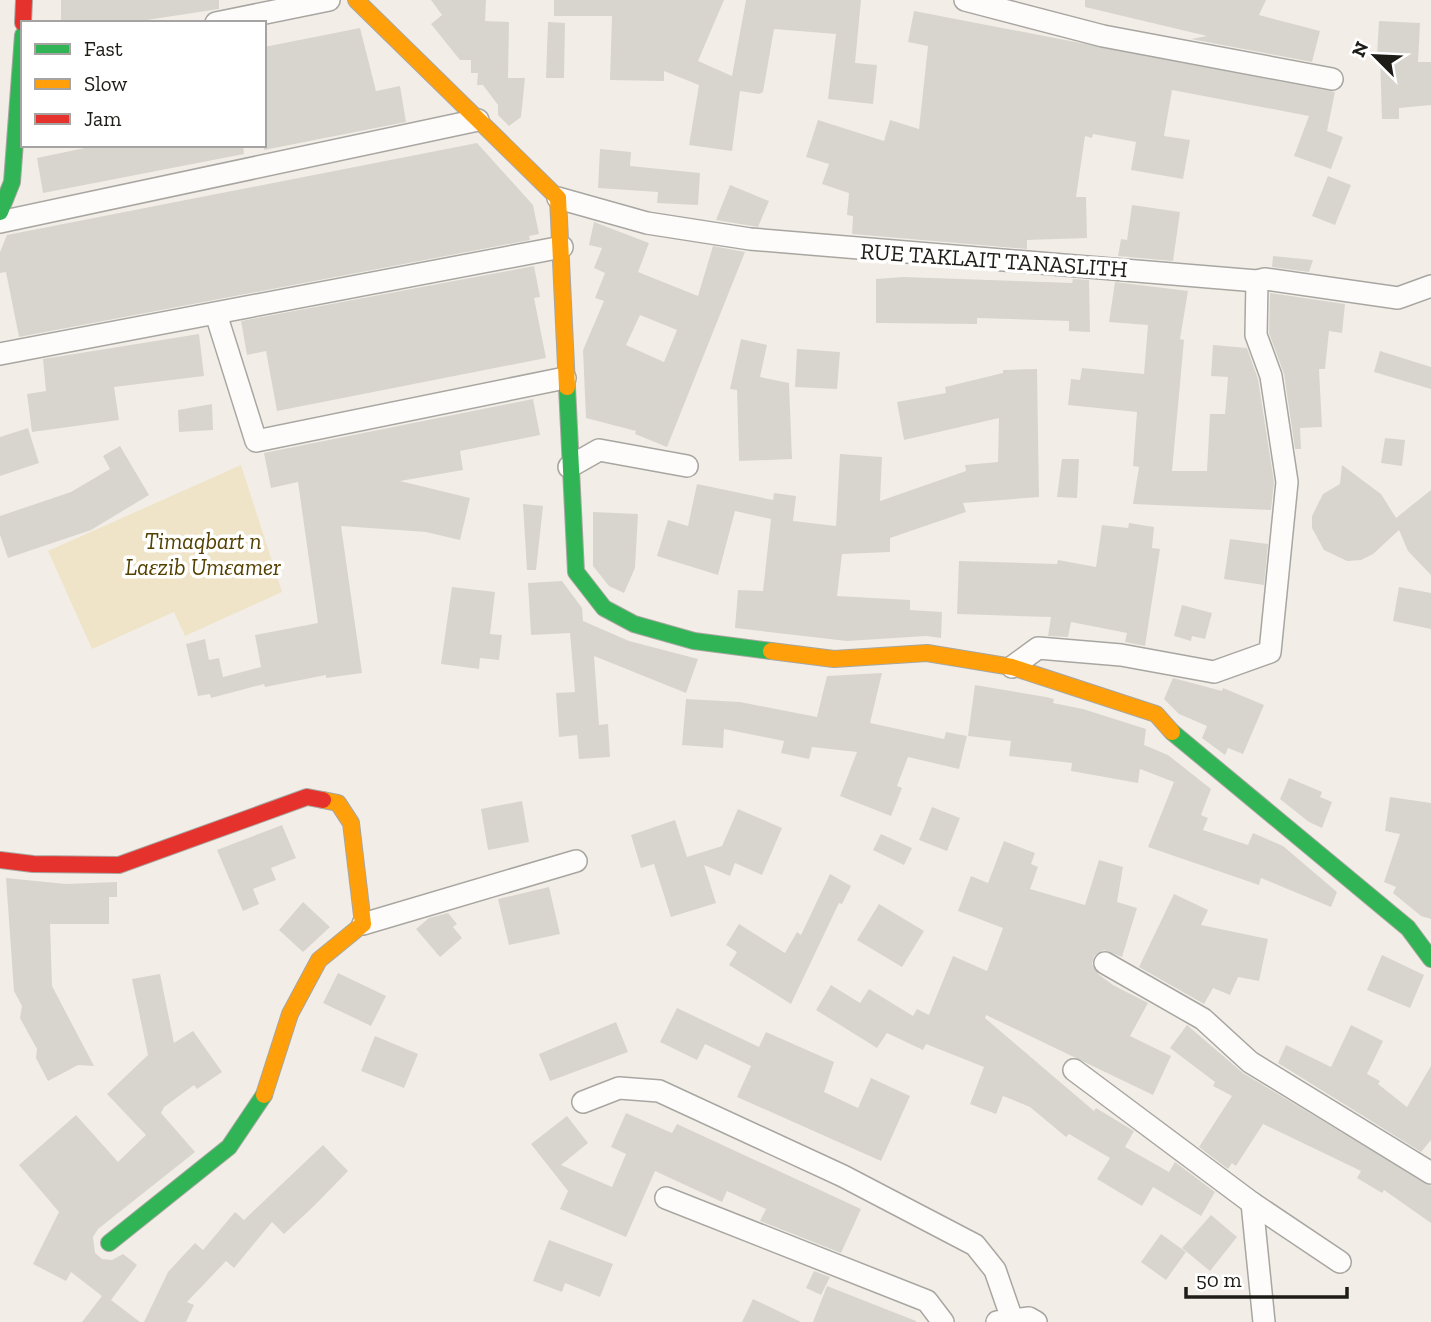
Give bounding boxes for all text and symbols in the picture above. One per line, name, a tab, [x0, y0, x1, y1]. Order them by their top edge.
legend	[21, 21, 266, 147]
north arrow	[1340, 21, 1410, 91]
text: Fast	[84, 36, 123, 61]
text: N	[1346, 38, 1373, 61]
text: Slow	[84, 71, 127, 96]
text: Jam	[84, 106, 121, 131]
street label: RUE TAKLAIT TANASLITH	[859, 237, 1129, 283]
park label: Timaqbart n Laɛzib Umɛamer	[125, 527, 281, 581]
scale bar	[1186, 1256, 1347, 1300]
text: 50 m	[1196, 1267, 1242, 1292]

